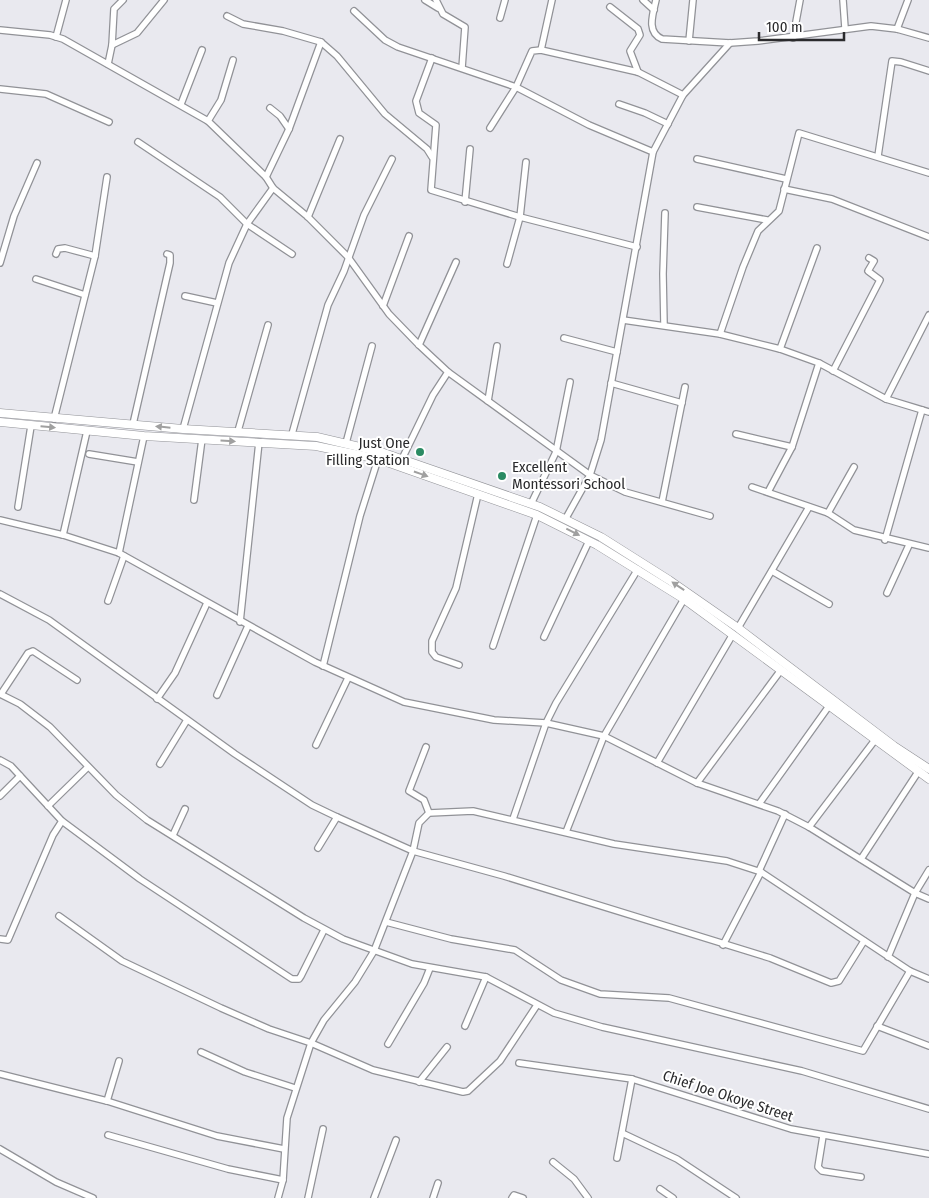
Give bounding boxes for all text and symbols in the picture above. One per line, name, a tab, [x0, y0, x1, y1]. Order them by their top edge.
scale bar	[759, 10, 844, 42]
text: 100 m	[766, 18, 803, 36]
one-way arrow	[41, 423, 57, 431]
one-way arrow	[155, 423, 171, 431]
place label: Just One Filling Station	[326, 434, 410, 469]
one-way arrow	[220, 437, 236, 445]
marker: Just One Filling Station	[414, 446, 426, 458]
place label: Excellent Montessori School	[512, 458, 625, 493]
marker: Excellent Montessori School	[496, 470, 508, 482]
one-way arrow	[414, 471, 429, 478]
one-way arrow	[566, 528, 580, 536]
one-way arrow	[671, 581, 685, 591]
street label: Chief Joe Okoye Street	[660, 1066, 796, 1126]

